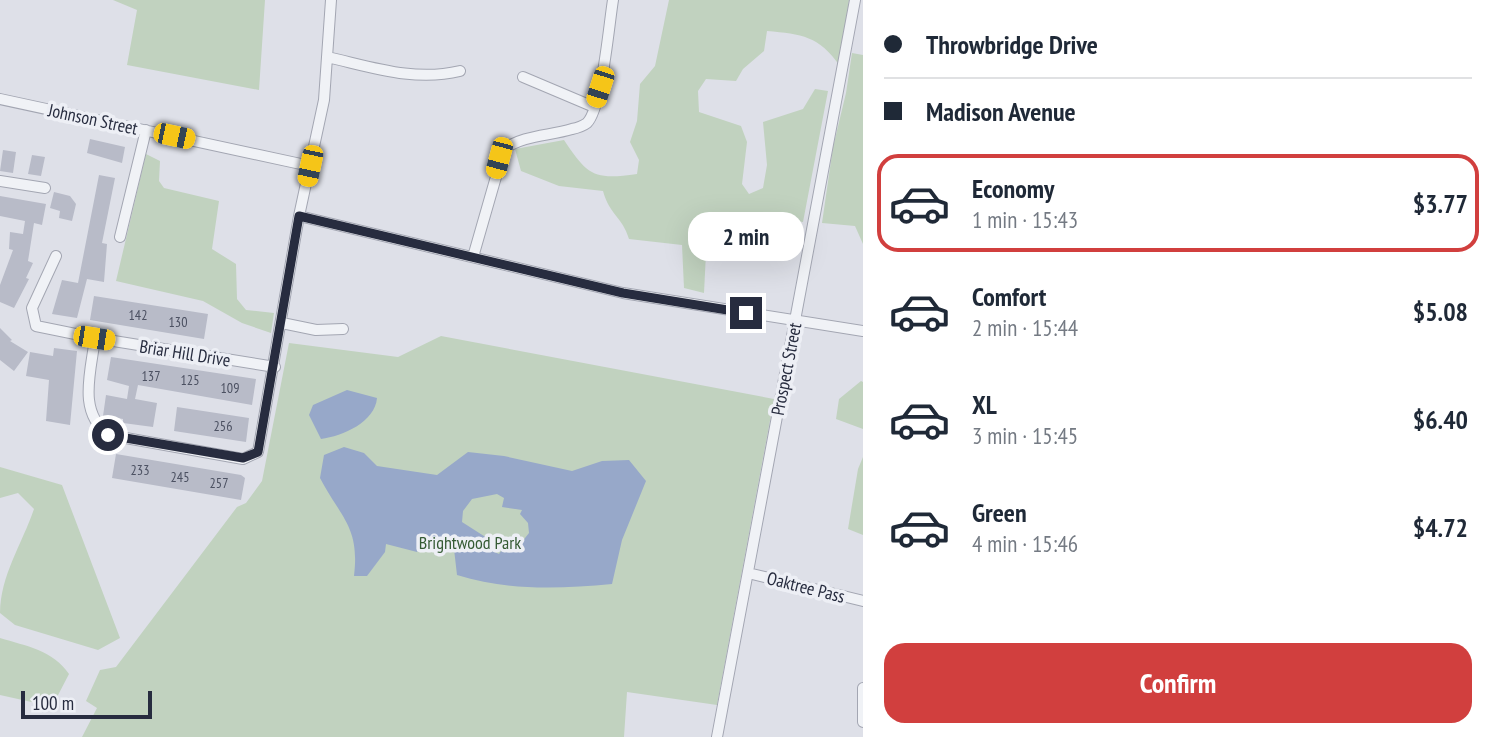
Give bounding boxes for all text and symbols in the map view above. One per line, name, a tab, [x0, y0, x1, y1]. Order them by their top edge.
text: Throwbridge Drive	[926, 28, 1098, 61]
car	[584, 64, 617, 110]
text: Madison Avenue	[926, 95, 1076, 128]
street label: Johnson Street	[45, 98, 140, 140]
car	[152, 121, 197, 151]
car	[484, 135, 515, 181]
car	[296, 143, 325, 189]
icon: car	[888, 172, 951, 235]
text: Economy	[972, 172, 1054, 205]
text: $3.77	[1413, 187, 1468, 220]
text: 1 min · 15:43	[972, 205, 1078, 234]
callout: 2 min	[688, 212, 804, 260]
text: 2 min	[723, 222, 769, 251]
icon: car	[888, 280, 951, 343]
text: Comfort	[972, 280, 1046, 313]
text: $5.08	[1413, 295, 1468, 328]
route end	[730, 297, 762, 329]
house number: 142	[129, 306, 147, 324]
house number: 130	[169, 313, 187, 331]
text: 2 min · 15:44	[972, 313, 1078, 342]
street label: Prospect Street	[766, 321, 806, 417]
car	[72, 324, 117, 352]
street label: Briar Hill Drive	[138, 334, 232, 372]
house number: 137	[142, 367, 160, 385]
house number: 125	[181, 371, 199, 389]
house number: 109	[221, 379, 239, 397]
icon: car	[888, 388, 951, 451]
text: XL	[972, 388, 997, 421]
text: $6.40	[1413, 403, 1468, 436]
house number: 256	[214, 417, 232, 435]
route start	[92, 419, 124, 451]
text: 3 min · 15:45	[972, 421, 1078, 450]
house number: 233	[131, 461, 149, 479]
house number: 245	[171, 468, 189, 486]
house number: 257	[210, 474, 228, 492]
icon: car	[888, 496, 951, 559]
text: Green	[972, 496, 1027, 529]
text: $4.72	[1413, 511, 1468, 544]
text: 4 min · 15:46	[972, 529, 1078, 558]
park label: Brightwood Park	[419, 531, 521, 554]
street label: Oaktree Pass	[765, 566, 847, 608]
button: Confirm	[884, 643, 1472, 723]
scale bar	[21, 688, 152, 720]
text: 100 m	[32, 691, 74, 715]

